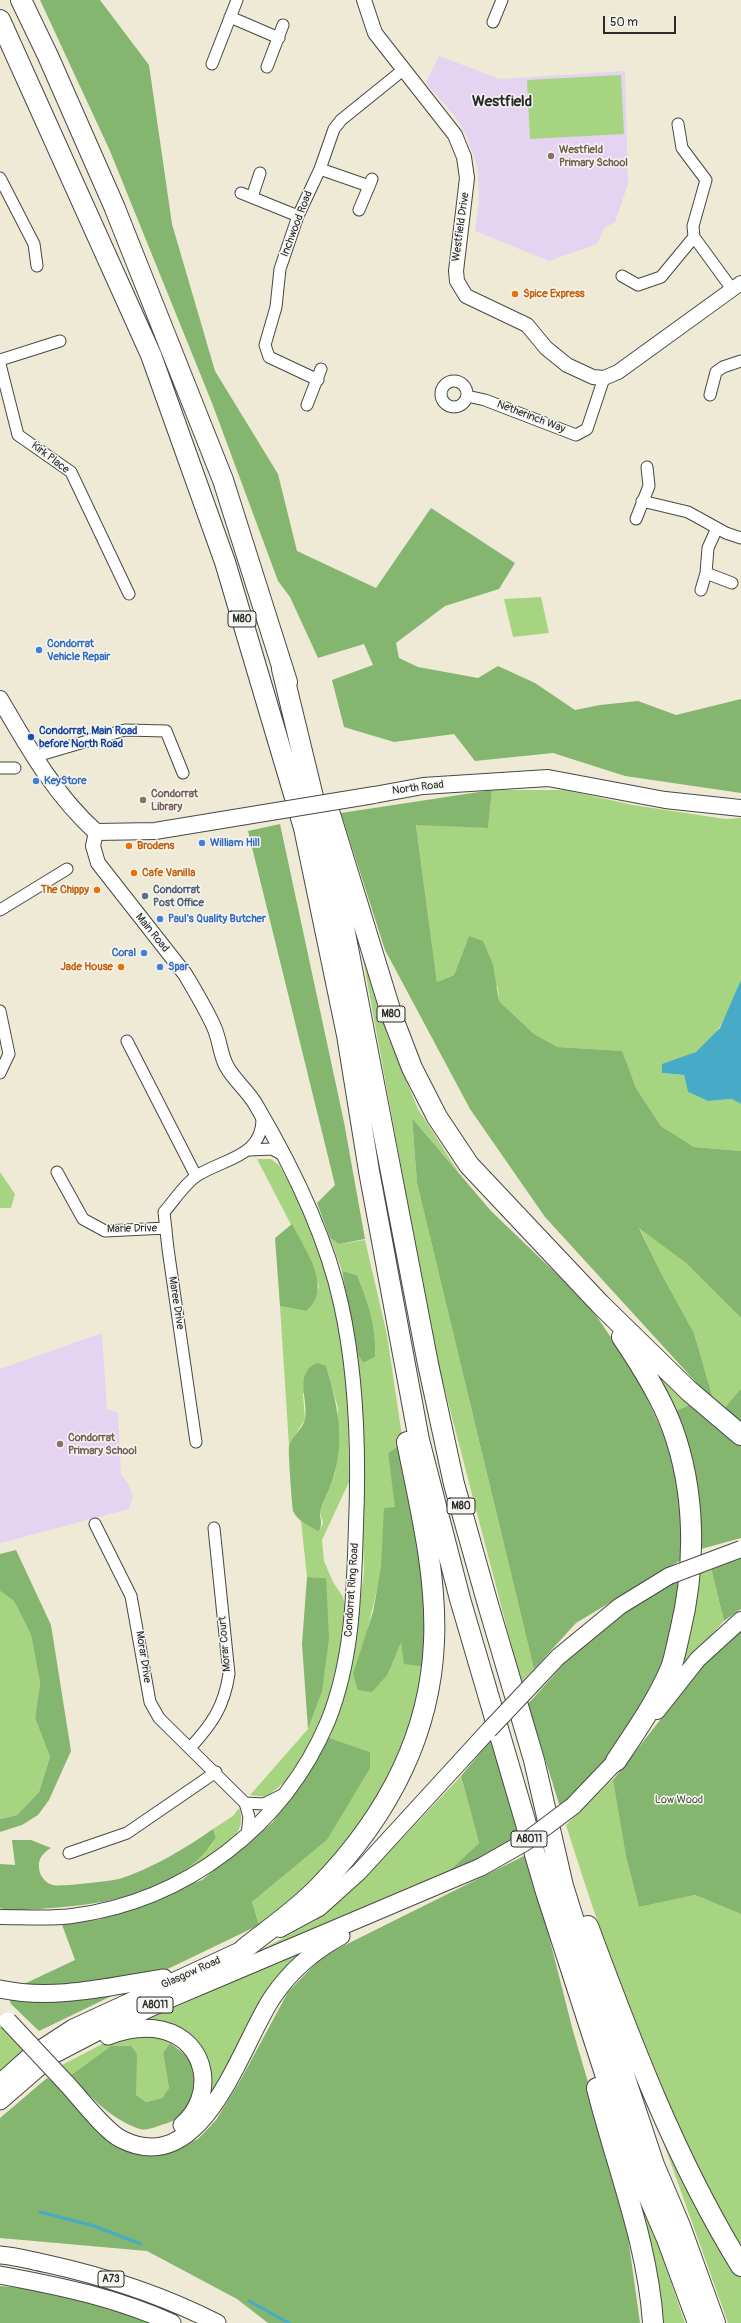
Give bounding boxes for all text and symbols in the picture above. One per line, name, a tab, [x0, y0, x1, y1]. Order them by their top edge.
scale bar	[605, 8, 678, 34]
text: 50 m	[610, 15, 638, 30]
district label: Westfield	[472, 93, 532, 111]
place label: Westfield Primary School	[559, 143, 628, 169]
marker: Westfield Primary School	[546, 151, 556, 161]
street label: Inchwood Road	[278, 189, 316, 259]
street label: Westfield Drive	[450, 191, 472, 263]
place label: Spice Express	[523, 287, 585, 301]
marker: Spice Express	[510, 289, 520, 299]
street label: Netherinch Way	[495, 398, 567, 436]
street label: Kirk Place	[28, 439, 72, 477]
road number: M80	[228, 611, 256, 627]
place label: Condorrat Vehicle Repair	[47, 637, 110, 663]
marker: Condorrat Vehicle Repair	[34, 645, 44, 655]
place label: Condorrat, Main Road before North Road	[39, 724, 137, 750]
marker: Condorrat, Main Road before North Road	[26, 732, 36, 742]
place label: KeyStore	[44, 774, 87, 788]
marker: KeyStore	[31, 776, 41, 786]
street label: North Road	[391, 778, 445, 798]
place label: Condorrat Library	[151, 787, 198, 813]
marker: Condorrat Library	[138, 795, 148, 805]
place label: William Hill	[210, 836, 260, 850]
marker: William Hill	[197, 838, 207, 848]
place label: Brodens	[137, 839, 174, 853]
marker: Brodens	[124, 841, 134, 851]
place label: Cafe Vanilla	[142, 866, 195, 880]
marker: Cafe Vanilla	[129, 868, 139, 878]
place label: The Chippy	[41, 883, 89, 897]
place label: Condorrat Post Office	[153, 883, 204, 909]
marker: The Chippy	[92, 885, 102, 895]
marker: Condorrat Post Office	[140, 891, 150, 901]
street label: Main Road	[132, 911, 172, 955]
place label: Paul's Quality Butcher	[168, 912, 266, 926]
marker: Paul's Quality Butcher	[155, 914, 165, 924]
place label: Coral	[112, 946, 136, 960]
marker: Coral	[139, 948, 149, 958]
place label: Jade House	[61, 960, 113, 974]
place label: Spar	[168, 960, 189, 974]
marker: Jade House	[116, 962, 126, 972]
marker: Spar	[155, 962, 165, 972]
road number: M80	[377, 1006, 405, 1022]
street label: Marie Drive	[107, 1222, 157, 1236]
street label: Maree Drive	[165, 1276, 187, 1330]
place label: Condorrat Primary School	[68, 1431, 137, 1457]
marker: Condorrat Primary School	[55, 1439, 65, 1449]
road number: M80	[447, 1498, 475, 1514]
street label: Condorrat Ring Road	[342, 1542, 362, 1638]
street label: Morar Court	[216, 1616, 234, 1672]
street label: Morar Drive	[132, 1630, 154, 1684]
park label: Low Wood	[655, 1793, 703, 1807]
road number: A8011	[511, 1831, 547, 1847]
street label: Glasgow Road	[159, 1954, 223, 1992]
road number: A8011	[137, 1997, 173, 2013]
road number: A73	[98, 2271, 124, 2287]

